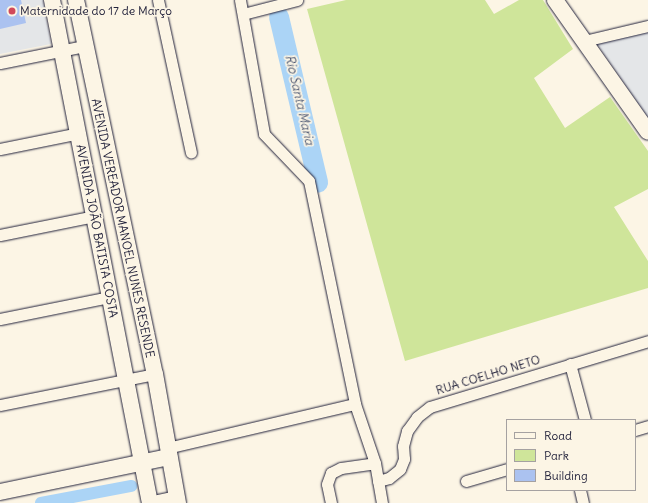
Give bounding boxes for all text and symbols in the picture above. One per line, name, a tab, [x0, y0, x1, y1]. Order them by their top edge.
place label: Maternidade do 17 de Março	[20, 4, 172, 18]
marker: Maternidade do 17 de Março	[7, 6, 17, 16]
water label: Rio Santa Maria	[281, 53, 317, 147]
street label: AVENIDA VEREADOR MANOEL NUNES RESENDE	[88, 97, 158, 359]
street label: AVENIDA JOÃO BATISTA COSTA	[73, 143, 121, 319]
street label: RUA COELHO NETO	[434, 352, 542, 398]
legend	[506, 419, 636, 491]
text: Road	[544, 428, 572, 443]
text: Park	[544, 448, 569, 463]
text: Building	[544, 468, 588, 483]

